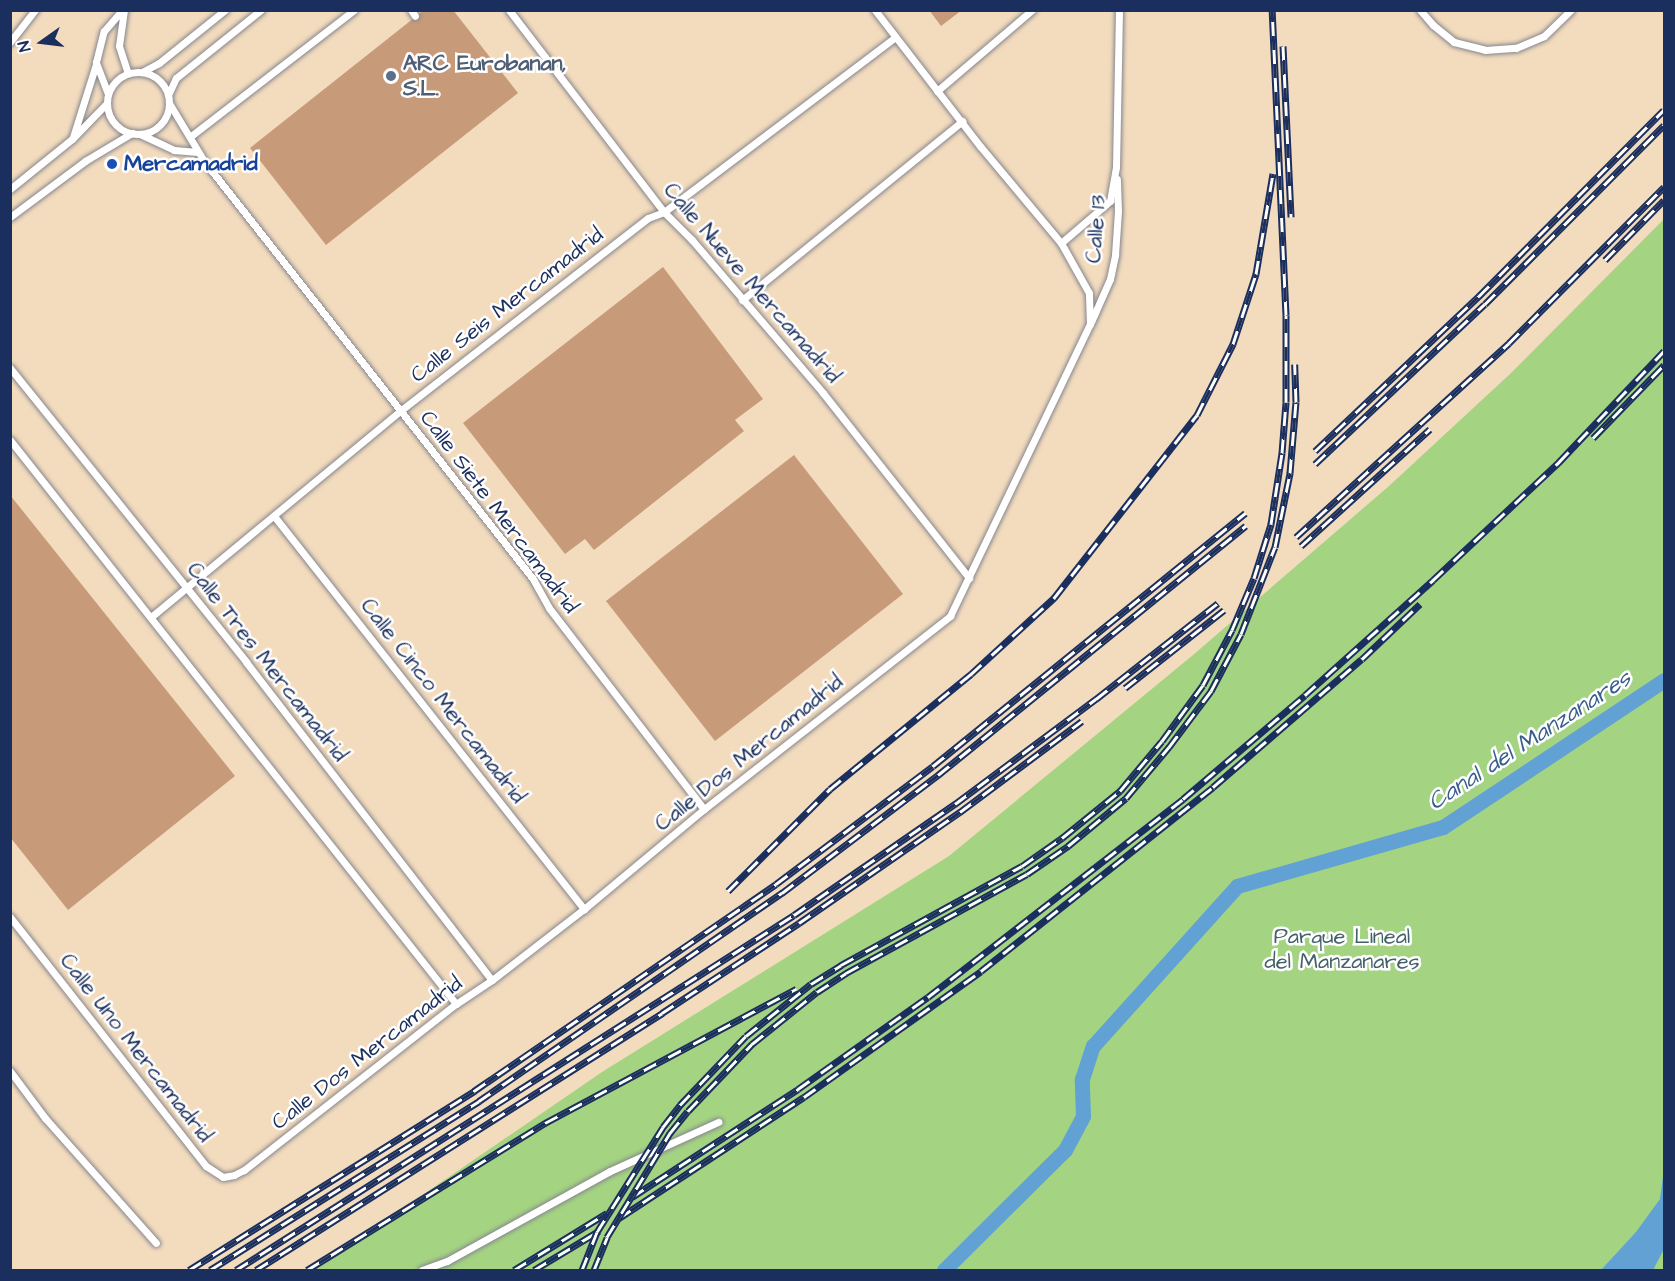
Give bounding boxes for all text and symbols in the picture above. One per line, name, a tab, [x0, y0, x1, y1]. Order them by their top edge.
north arrow	[12, 12, 72, 72]
text: N	[13, 39, 36, 54]
place label: ARC Eurobanan, S.L.	[403, 50, 567, 101]
marker: ARC Eurobanan, S.L.	[384, 69, 398, 83]
place label: Mercamadrid	[124, 151, 258, 177]
marker: Mercamadrid	[105, 157, 119, 171]
street label: Calle Nueve Mercamadrid	[658, 177, 846, 389]
street label: Calle 13	[1080, 194, 1112, 264]
street label: Calle Seis Mercamadrid	[405, 222, 609, 388]
street label: Calle Siete Mercamadrid	[414, 405, 584, 619]
street label: Calle Tres Mercamadrid	[181, 557, 353, 767]
street label: Calle Cinco Mercamadrid	[355, 593, 531, 809]
water label: Canal del Manzanares	[1423, 665, 1637, 817]
street label: Calle Dos Mercamadrid	[650, 669, 848, 837]
park label: Parque Lineal del Manzanares	[1264, 923, 1420, 974]
street label: Calle Uno Mercamadrid	[54, 948, 218, 1148]
street label: Calle Dos Mercamadrid	[266, 970, 468, 1136]

